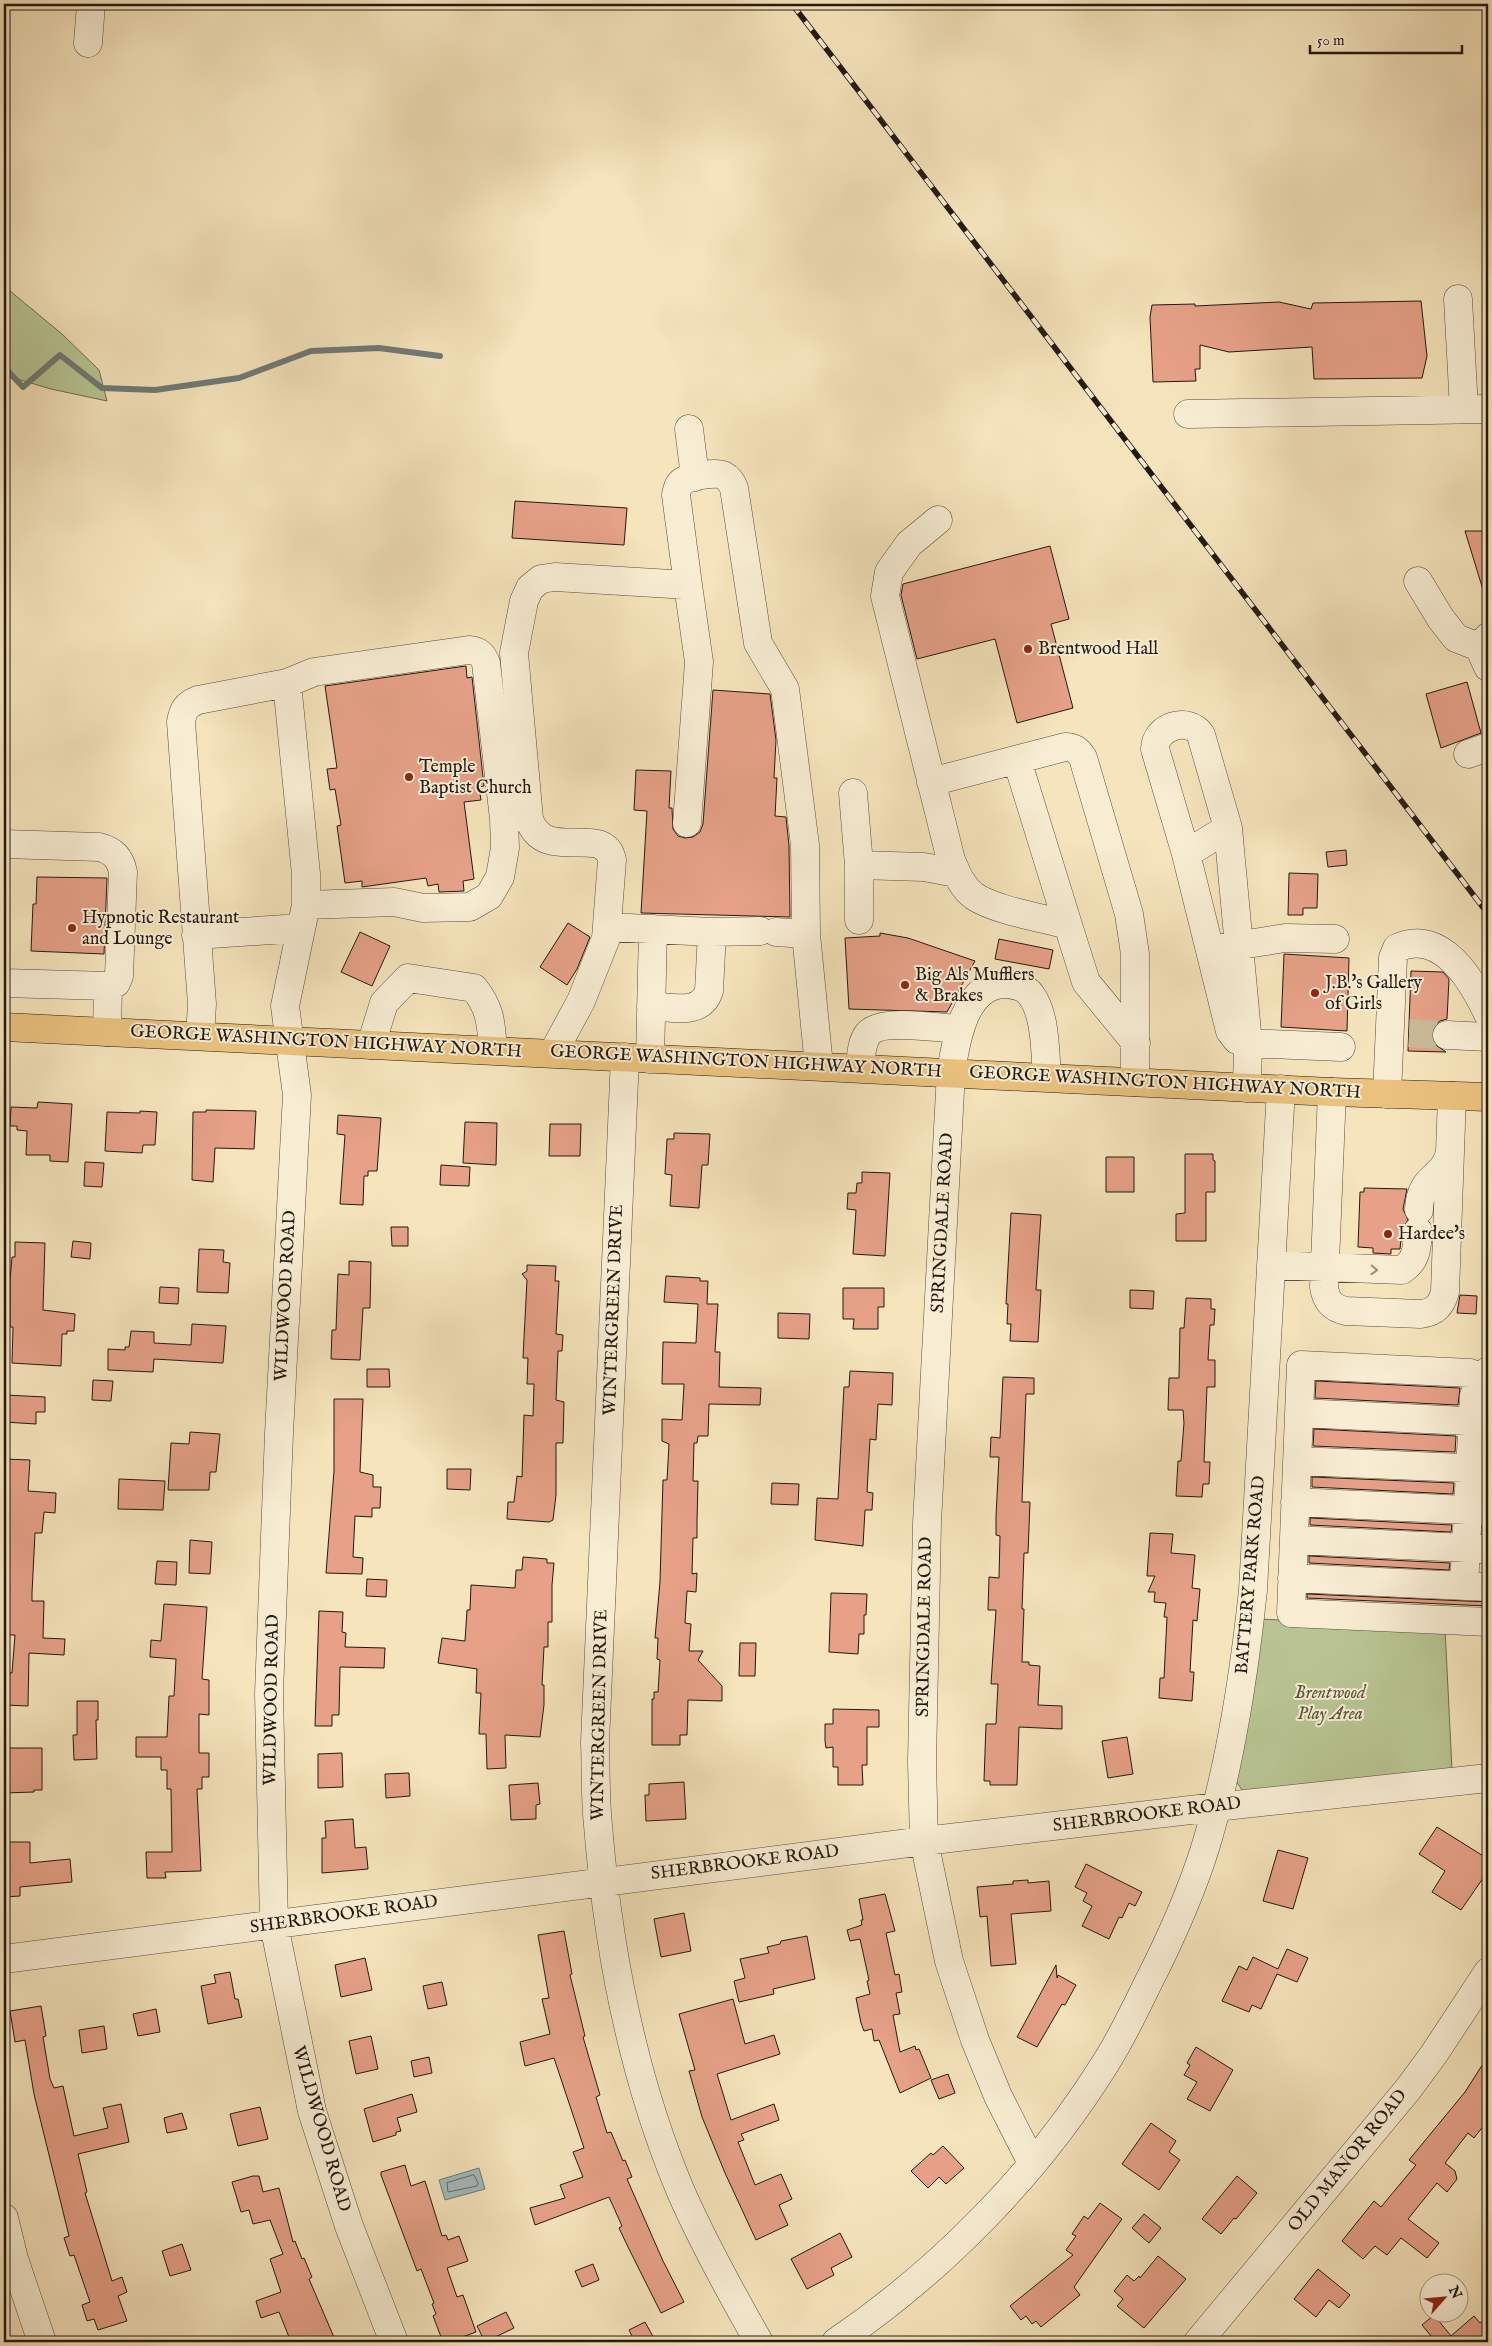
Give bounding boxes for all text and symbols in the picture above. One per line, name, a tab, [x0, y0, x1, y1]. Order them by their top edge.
scale bar	[1310, 22, 1462, 54]
text: 50 m	[1317, 31, 1345, 50]
place label: Brentwood Hall	[1038, 638, 1158, 661]
marker: Brentwood Hall	[1022, 643, 1034, 655]
place label: Temple Baptist Church	[419, 756, 532, 800]
marker: Temple Baptist Church	[403, 771, 415, 783]
place label: Hypnotic Restaurant and Lounge	[82, 907, 239, 951]
marker: Hypnotic Restaurant and Lounge	[66, 922, 78, 934]
place label: Big Als Mufflers & Brakes	[915, 964, 1034, 1008]
place label: J.B.'s Gallery of Girls	[1323, 972, 1422, 1016]
marker: Big Als Mufflers & Brakes	[899, 979, 911, 991]
marker: J.B.'s Gallery of Girls	[1309, 987, 1321, 999]
street label: GEORGE WASHINGTON HIGHWAY NORTH	[130, 1020, 522, 1064]
street label: GEORGE WASHINGTON HIGHWAY NORTH	[550, 1040, 942, 1084]
street label: GEORGE WASHINGTON HIGHWAY NORTH	[969, 1061, 1361, 1105]
street label: SPRINGDALE ROAD	[927, 1132, 959, 1314]
street label: WINTERGREEN DRIVE	[599, 1204, 629, 1416]
street label: WILDWOOD ROAD	[270, 1210, 302, 1382]
place label: Hardee's	[1398, 1223, 1465, 1246]
marker: Hardee's	[1382, 1228, 1394, 1240]
one-way arrow	[1370, 1265, 1378, 1275]
street label: BATTERY PARK ROAD	[1231, 1475, 1271, 1675]
street label: SPRINGDALE ROAD	[912, 1537, 938, 1717]
street label: WINTERGREEN DRIVE	[587, 1609, 613, 1821]
street label: WILDWOOD ROAD	[259, 1614, 285, 1786]
park label: Brentwood Play Area	[1294, 1682, 1367, 1726]
street label: SHERBROOKE ROAD	[1052, 1792, 1242, 1838]
street label: SHERBROOKE ROAD	[650, 1840, 840, 1886]
street label: SHERBROOKE ROAD	[249, 1890, 439, 1940]
street label: WILDWOOD ROAD	[286, 2043, 356, 2215]
street label: OLD MANOR ROAD	[1283, 2085, 1413, 2237]
north arrow	[1420, 2274, 1470, 2324]
text: N	[1443, 2282, 1465, 2302]

